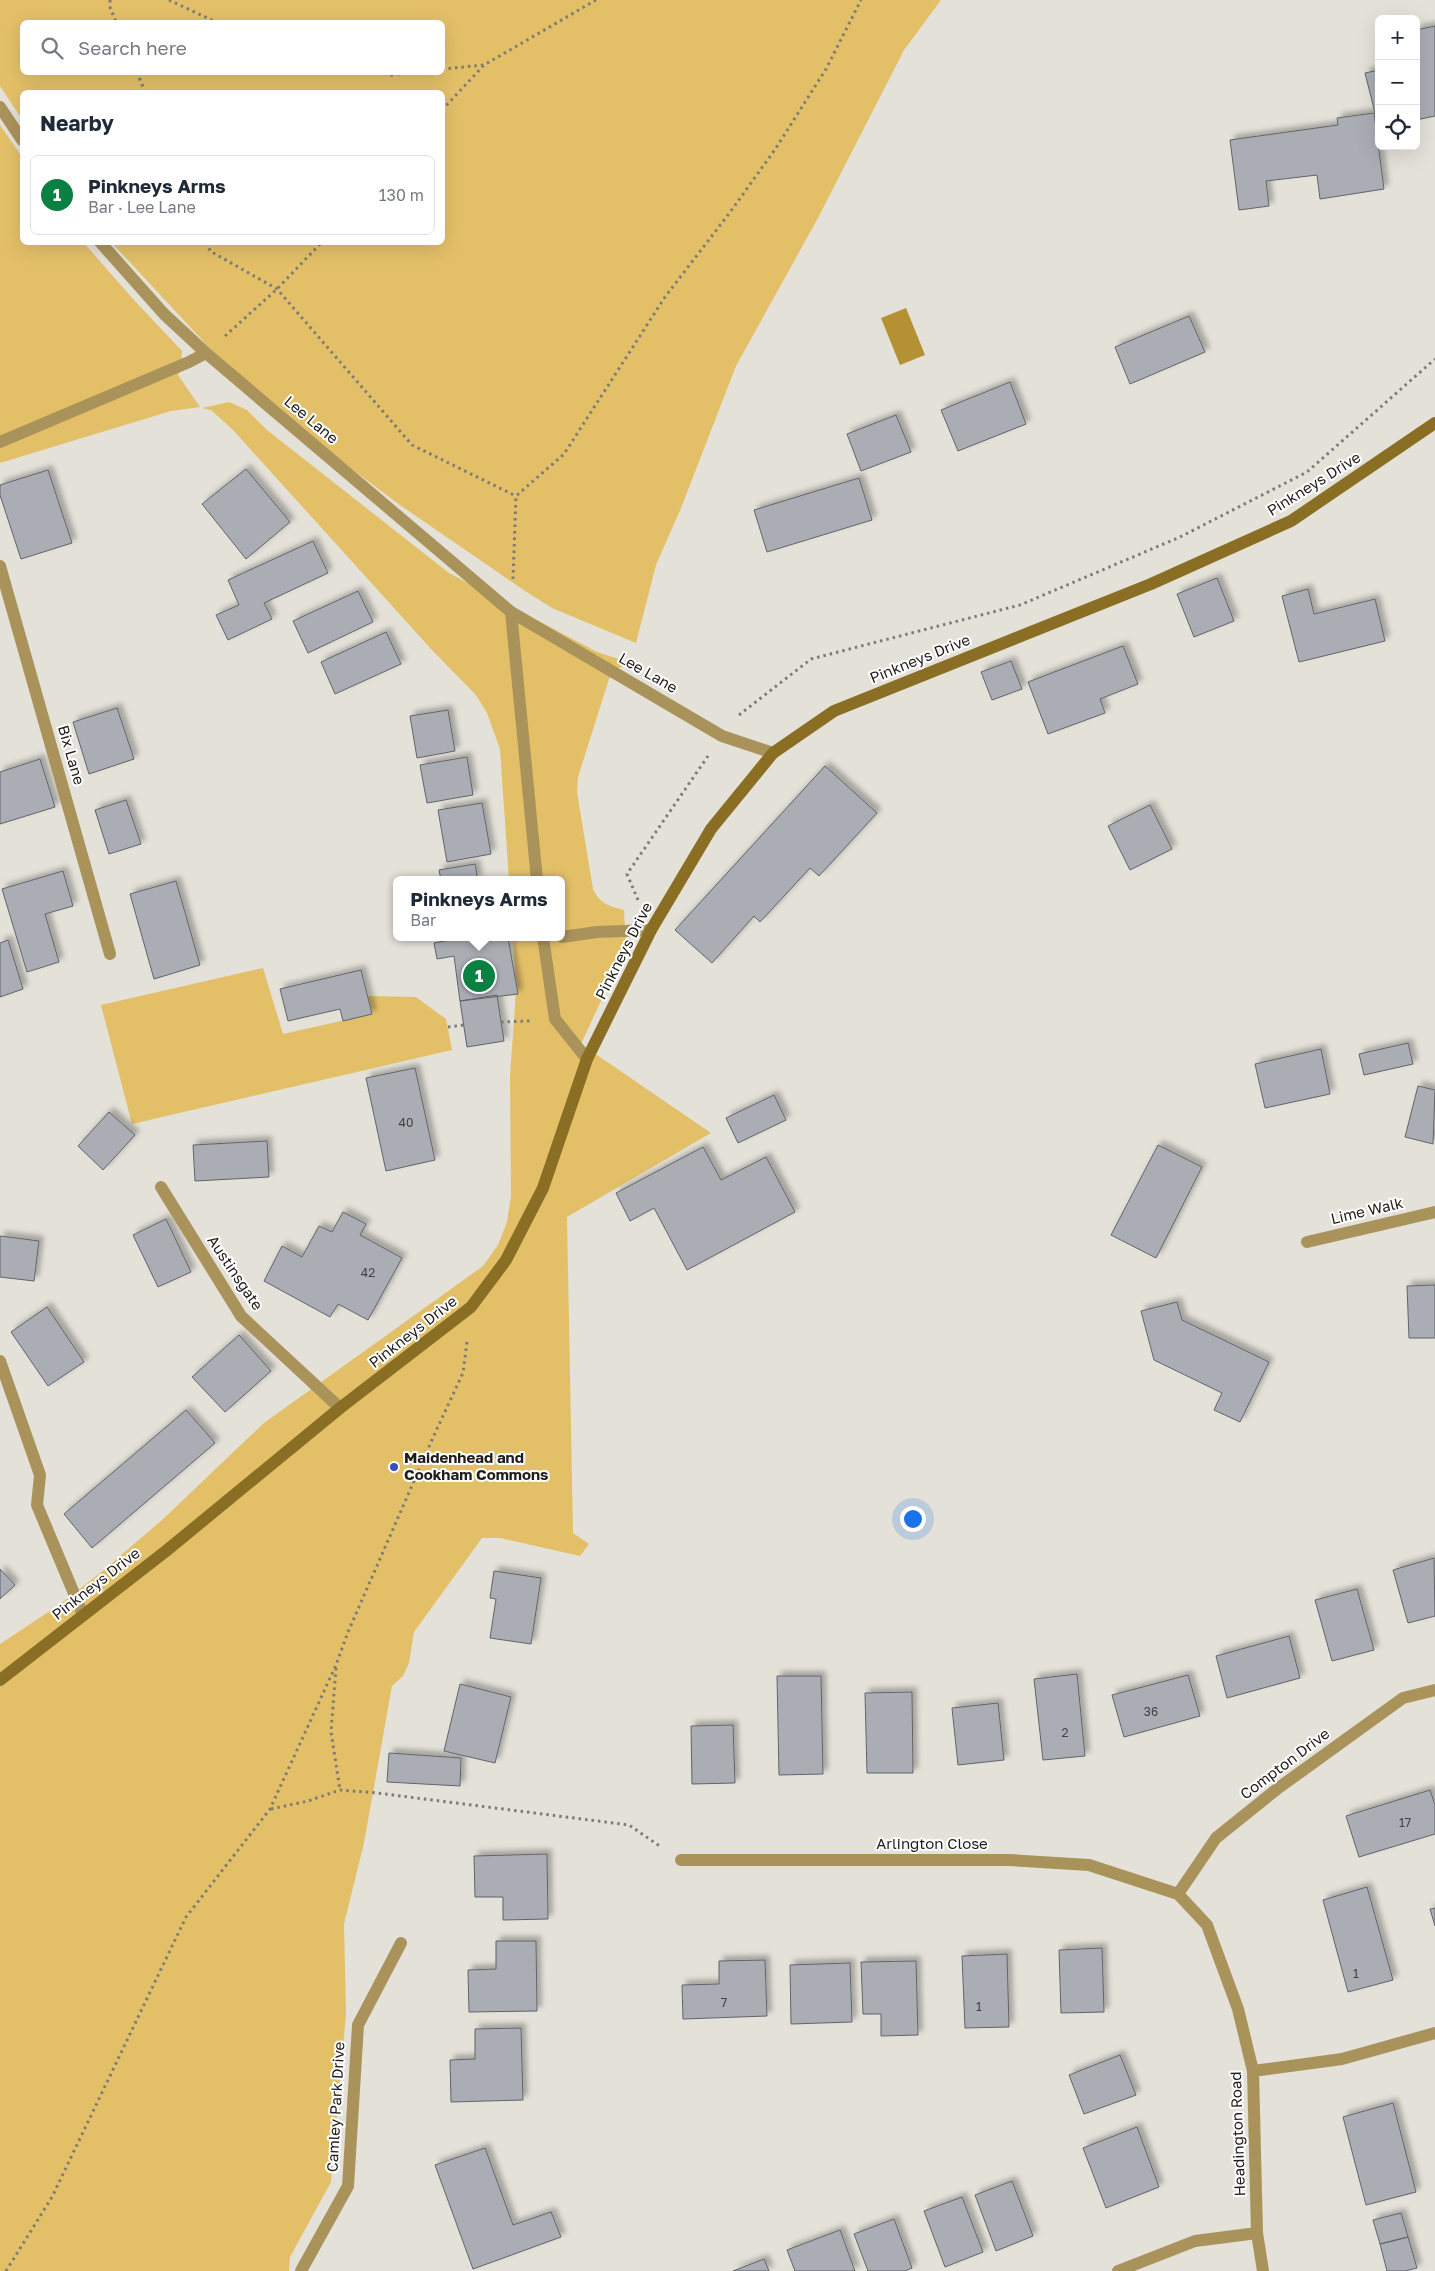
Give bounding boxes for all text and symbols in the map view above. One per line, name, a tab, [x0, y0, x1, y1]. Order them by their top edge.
map controls	[1375, 15, 1420, 150]
button: +	[1375, 15, 1420, 60]
search box	[20, 20, 445, 75]
icon: search	[38, 34, 66, 62]
text: Search here	[78, 36, 187, 59]
button: −	[1375, 60, 1420, 105]
button: locate	[1375, 105, 1420, 150]
text: Nearby	[40, 110, 114, 136]
text: Pinkneys Arms	[88, 174, 226, 197]
text: 1	[53, 185, 61, 205]
text: 130 m	[379, 185, 424, 205]
text: Bar · Lee Lane	[88, 197, 196, 217]
street label: Lee Lane	[281, 392, 342, 447]
street label: Pinkneys Drive	[1264, 447, 1364, 519]
street label: Pinkneys Drive	[867, 630, 973, 686]
street label: Lee Lane	[616, 648, 681, 696]
street label: Bix Lane	[55, 723, 89, 787]
popup	[393, 876, 565, 941]
text: Pinkneys Arms	[410, 887, 548, 910]
street label: Pinkneys Drive	[591, 899, 655, 1002]
text: Bar	[410, 910, 436, 930]
pin: 1	[463, 957, 495, 995]
house number: 40	[399, 1115, 413, 1130]
street label: Lime Walk	[1329, 1193, 1405, 1227]
street label: Austinsgate	[204, 1232, 268, 1313]
house number: 42	[361, 1265, 375, 1280]
street label: Pinkneys Drive	[365, 1291, 460, 1371]
place label: Maidenhead and Cookham Commons	[404, 1448, 548, 1483]
marker: Maidenhead and Cookham Commons	[388, 1461, 400, 1473]
your location	[900, 1506, 926, 1532]
street label: Pinkneys Drive	[48, 1543, 143, 1623]
house number: 36	[1144, 1704, 1158, 1719]
street label: Compton Drive	[1236, 1724, 1333, 1803]
house number: 2	[1062, 1725, 1069, 1740]
house number: 17	[1399, 1815, 1411, 1830]
street label: Arlington Close	[876, 1834, 988, 1852]
house number: 1	[1353, 1966, 1359, 1981]
house number: 7	[721, 1995, 727, 2010]
house number: 1	[976, 1999, 982, 2014]
street label: Camley Park Drive	[323, 2041, 347, 2173]
street label: Headington Road	[1226, 2071, 1248, 2197]

